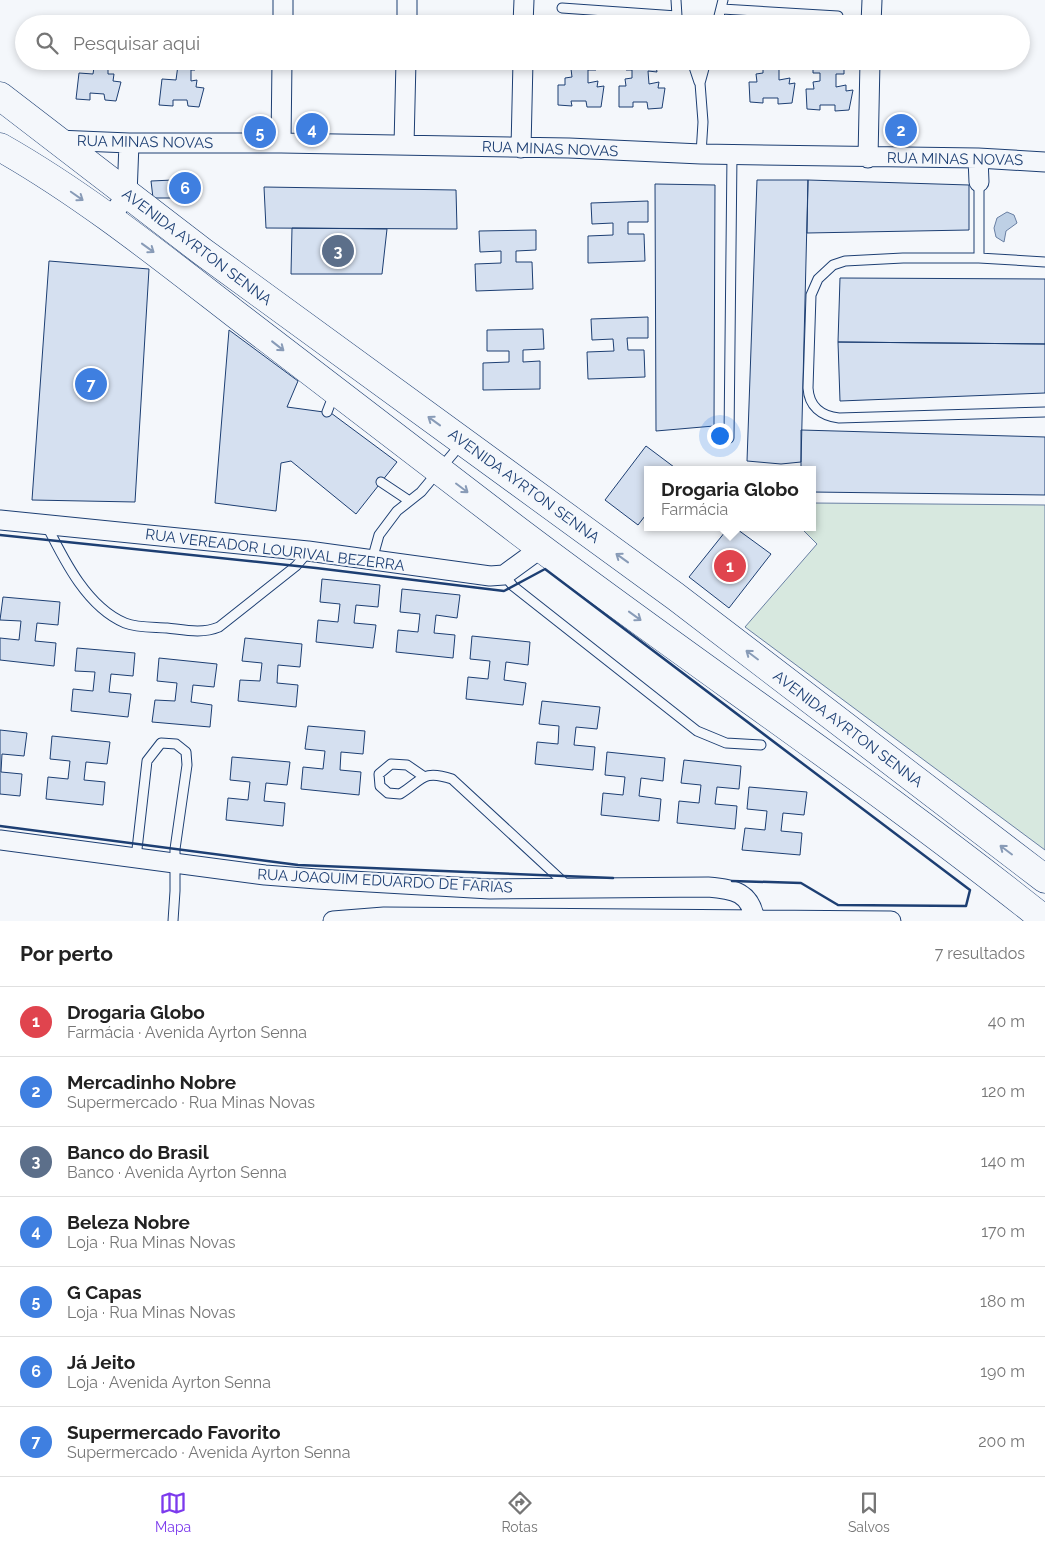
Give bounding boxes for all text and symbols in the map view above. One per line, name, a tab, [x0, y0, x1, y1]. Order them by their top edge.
search box	[15, 15, 1030, 70]
icon: search	[33, 29, 61, 57]
text: Pesquisar aqui	[73, 32, 200, 54]
pin: 4	[296, 110, 328, 148]
pin: 2	[885, 111, 917, 149]
pin: 5	[244, 113, 276, 151]
street label: RUA MINAS NOVAS	[77, 132, 213, 152]
street label: RUA MINAS NOVAS	[482, 138, 618, 160]
street label: RUA MINAS NOVAS	[887, 149, 1023, 169]
pin: 6	[169, 169, 201, 207]
street label: AVENIDA AYRTON SENNA	[119, 185, 275, 309]
one-way arrow	[69, 191, 83, 201]
pin: 3	[322, 232, 354, 270]
one-way arrow	[141, 243, 155, 253]
one-way arrow	[271, 341, 284, 352]
pin: 7	[75, 365, 107, 403]
one-way arrow	[427, 416, 441, 426]
your location	[707, 423, 733, 449]
street label: AVENIDA AYRTON SENNA	[445, 425, 603, 547]
popup	[644, 466, 816, 531]
text: Drogaria Globo	[661, 478, 799, 500]
one-way arrow	[455, 483, 469, 493]
text: Farmácia	[661, 500, 728, 519]
street label: RUA VEREADOR LOURIVAL BEZERRA	[144, 525, 406, 575]
pin: 1	[714, 547, 746, 585]
one-way arrow	[615, 553, 629, 563]
one-way arrow	[628, 611, 642, 621]
one-way arrow	[746, 650, 759, 661]
street label: AVENIDA AYRTON SENNA	[770, 667, 926, 791]
one-way arrow	[1000, 844, 1013, 855]
street label: RUA JOAQUIM EDUARDO DE FARIAS	[257, 865, 513, 897]
text: Por perto	[20, 941, 113, 966]
text: 7 resultados	[935, 944, 1025, 963]
text: Drogaria Globo	[67, 1001, 205, 1023]
text: 1	[32, 1012, 40, 1031]
text: 40 m	[988, 1012, 1025, 1031]
text: Farmácia · Avenida Ayrton Senna	[67, 1023, 307, 1042]
text: Mercadinho Nobre	[67, 1071, 236, 1093]
text: 2	[31, 1082, 41, 1101]
text: 120 m	[981, 1082, 1025, 1101]
text: Supermercado · Rua Minas Novas	[67, 1093, 315, 1112]
text: Banco do Brasil	[67, 1141, 209, 1163]
text: 3	[32, 1152, 40, 1171]
text: 140 m	[981, 1152, 1025, 1171]
text: Banco · Avenida Ayrton Senna	[67, 1163, 287, 1182]
text: Beleza Nobre	[67, 1211, 190, 1233]
text: 4	[31, 1222, 41, 1241]
text: 170 m	[981, 1222, 1025, 1241]
text: Loja · Rua Minas Novas	[67, 1233, 235, 1252]
text: G Capas	[67, 1281, 142, 1303]
text: 5	[32, 1292, 40, 1311]
text: 180 m	[980, 1292, 1025, 1311]
text: Loja · Rua Minas Novas	[67, 1303, 235, 1322]
text: Já Jeito	[67, 1351, 135, 1373]
text: 6	[31, 1362, 41, 1381]
text: 190 m	[980, 1362, 1025, 1381]
text: Loja · Avenida Ayrton Senna	[67, 1373, 271, 1392]
text: Supermercado Favorito	[67, 1421, 281, 1443]
text: 7	[32, 1432, 40, 1451]
text: 200 m	[978, 1432, 1025, 1451]
text: Supermercado · Avenida Ayrton Senna	[67, 1443, 350, 1462]
tab: Mapa	[155, 1489, 191, 1535]
tab: Rotas	[501, 1489, 538, 1535]
tab: Salvos	[848, 1489, 890, 1535]

